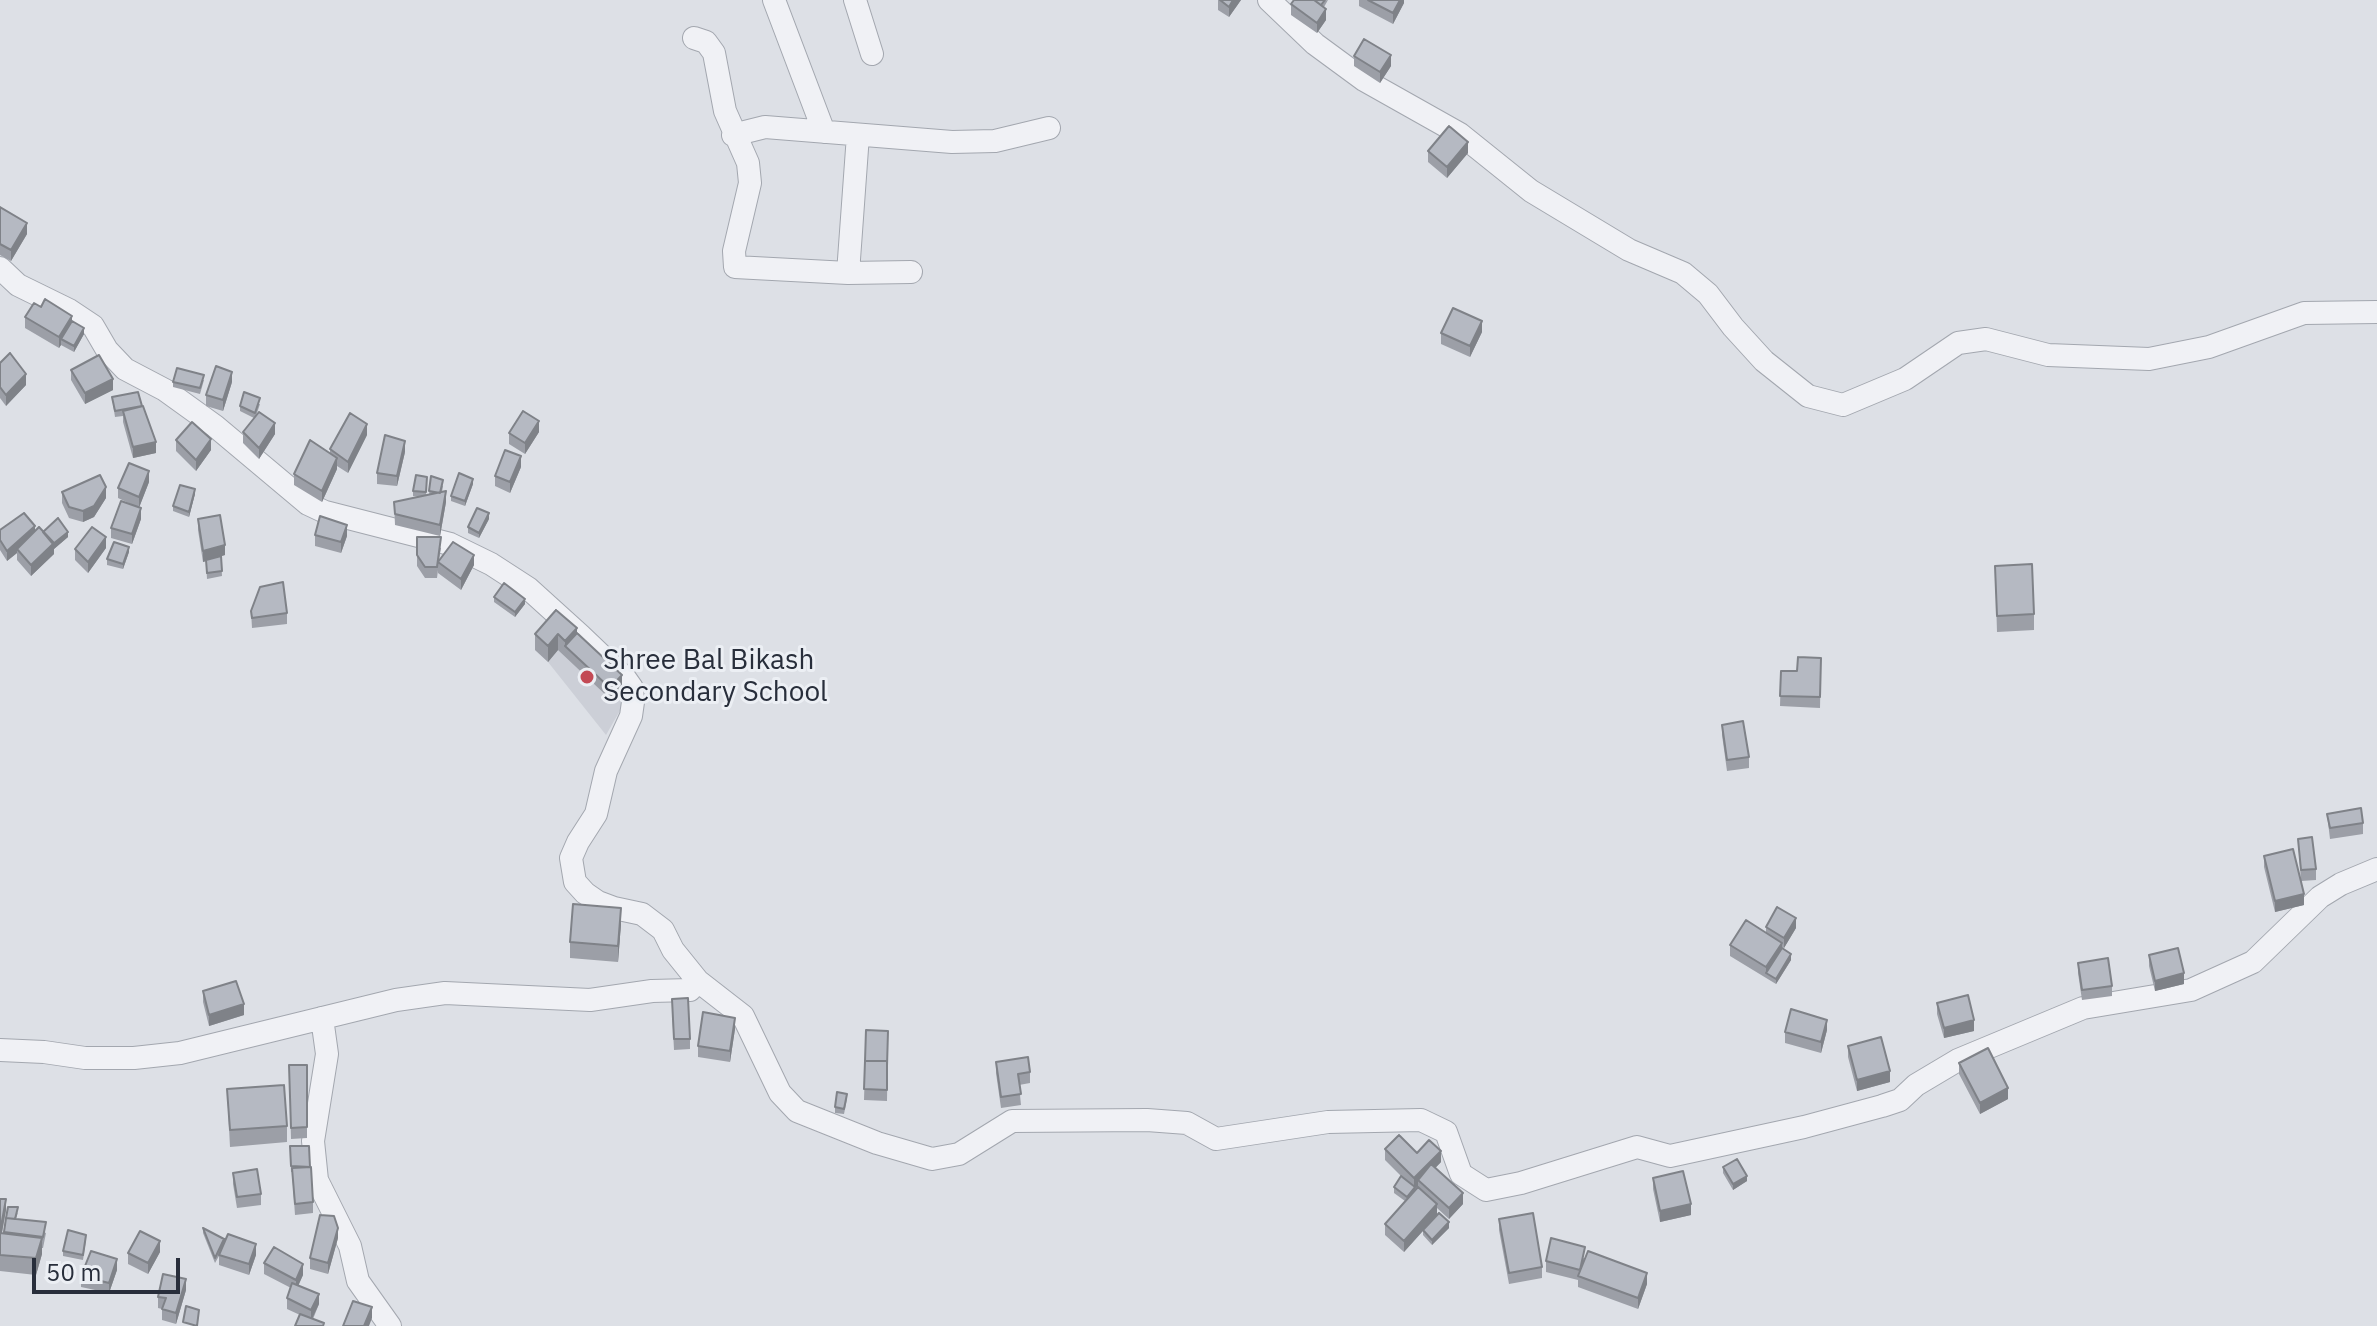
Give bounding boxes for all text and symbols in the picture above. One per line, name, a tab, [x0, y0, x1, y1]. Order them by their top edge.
place label: Shree Bal Bikash Secondary School	[603, 644, 828, 710]
marker: Shree Bal Bikash Secondary School	[578, 668, 596, 686]
scale bar	[36, 1242, 184, 1292]
text: 50 m	[46, 1256, 101, 1288]

